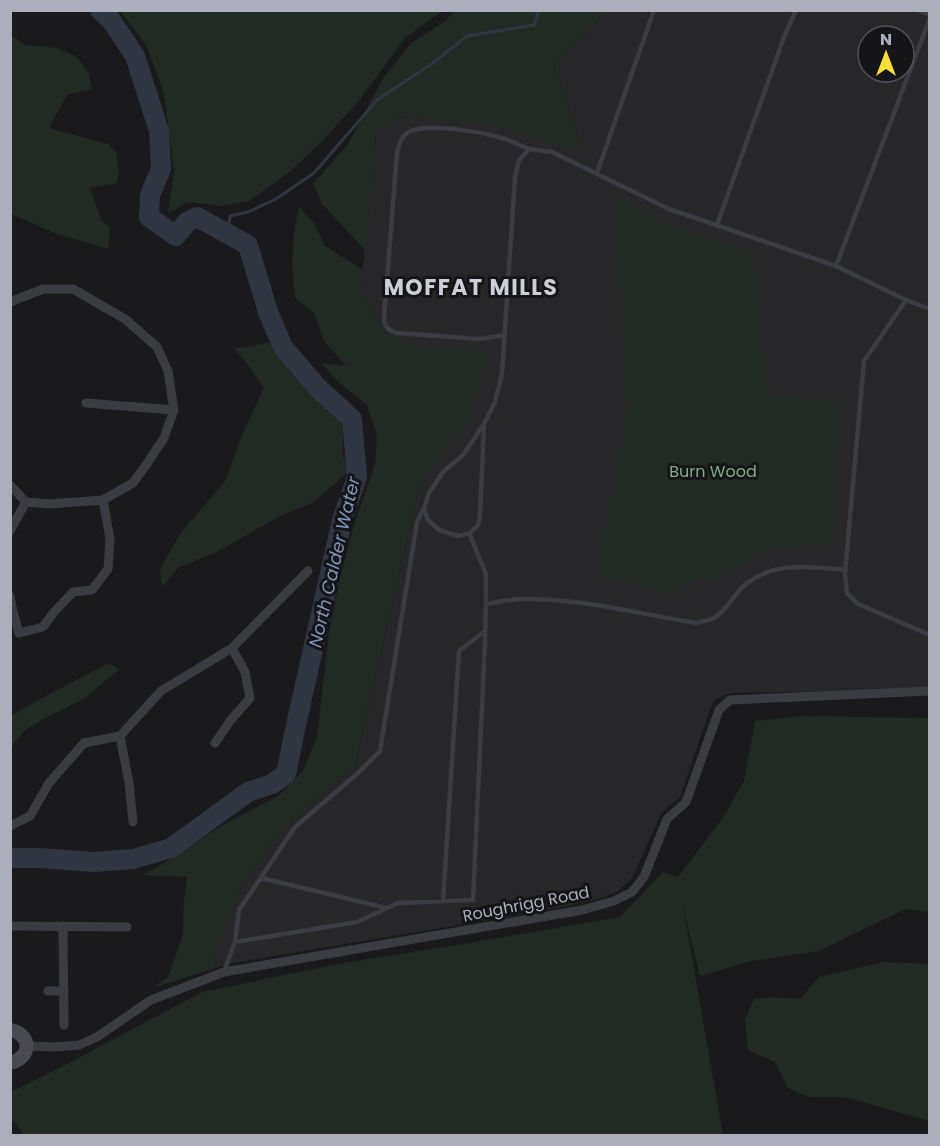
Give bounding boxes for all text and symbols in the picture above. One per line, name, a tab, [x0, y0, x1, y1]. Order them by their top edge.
north arrow	[856, 24, 916, 84]
text: N	[880, 28, 892, 51]
district label: MOFFAT MILLS	[384, 272, 558, 303]
park label: Burn Wood	[669, 460, 757, 483]
water label: North Calder Water	[302, 473, 366, 650]
street label: Roughrigg Road	[461, 880, 591, 928]

